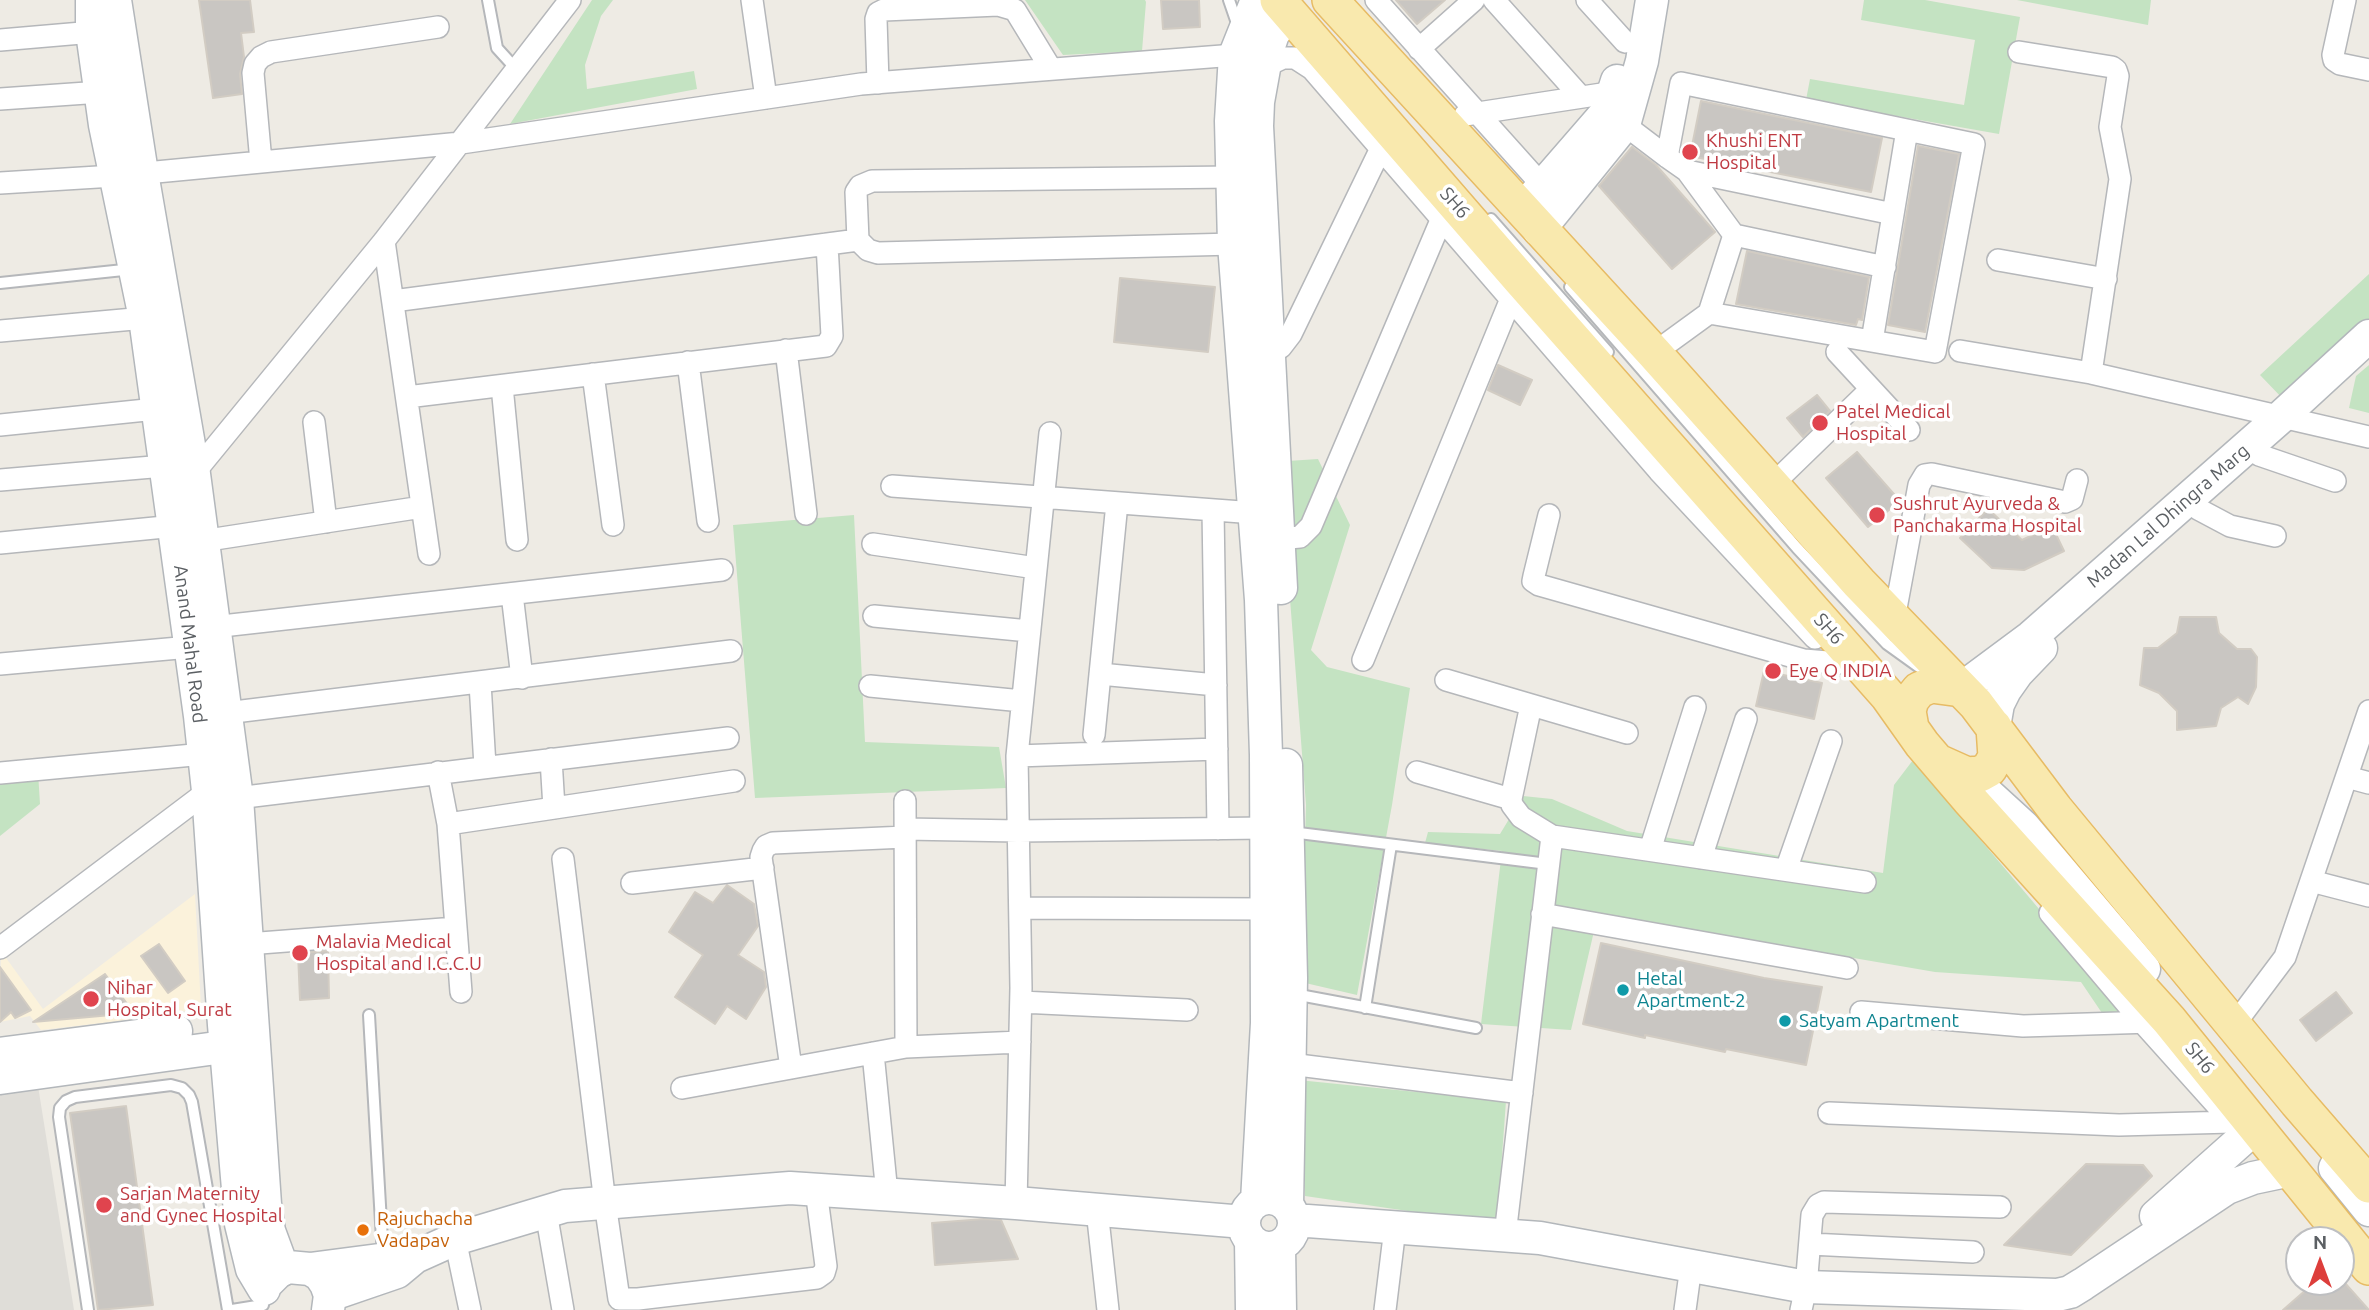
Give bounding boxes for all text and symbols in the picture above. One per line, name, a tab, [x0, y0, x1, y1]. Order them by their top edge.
place label: Khushi ENT Hospital	[1706, 130, 1802, 174]
marker: Khushi ENT Hospital	[1680, 142, 1700, 162]
street label: SH6	[1435, 183, 1475, 223]
place label: Patel Medical Hospital	[1836, 401, 1950, 445]
marker: Patel Medical Hospital	[1810, 413, 1830, 433]
street label: Madan Lal Dhingra Marg	[2082, 439, 2254, 593]
place label: Sushrut Ayurveda & Panchakarma Hospital	[1893, 493, 2082, 537]
marker: Sushrut Ayurveda & Panchakarma Hospital	[1867, 505, 1887, 525]
street label: Anand Mahal Road	[169, 564, 211, 724]
street label: SH6	[1809, 609, 1849, 649]
place label: Eye Q INDIA	[1789, 660, 1892, 682]
marker: Eye Q INDIA	[1763, 661, 1783, 681]
place label: Malavia Medical Hospital and I.C.C.U	[316, 931, 482, 975]
marker: Malavia Medical Hospital and I.C.C.U	[290, 943, 310, 963]
place label: Hetal Apartment-2	[1637, 968, 1746, 1012]
place label: Nihar Hospital, Surat	[107, 977, 232, 1021]
marker: Hetal Apartment-2	[1615, 982, 1631, 998]
marker: Nihar Hospital, Surat	[81, 989, 101, 1009]
place label: Satyam Apartment	[1799, 1010, 1959, 1032]
marker: Satyam Apartment	[1777, 1013, 1793, 1029]
street label: SH6	[2180, 1038, 2220, 1078]
place label: Sarjan Maternity and Gynec Hospital	[120, 1183, 283, 1227]
marker: Sarjan Maternity and Gynec Hospital	[94, 1195, 114, 1215]
place label: Rajuchacha Vadapav	[377, 1208, 473, 1252]
marker: Rajuchacha Vadapav	[355, 1222, 371, 1238]
north arrow	[2285, 1226, 2355, 1296]
text: N	[2313, 1231, 2327, 1253]

